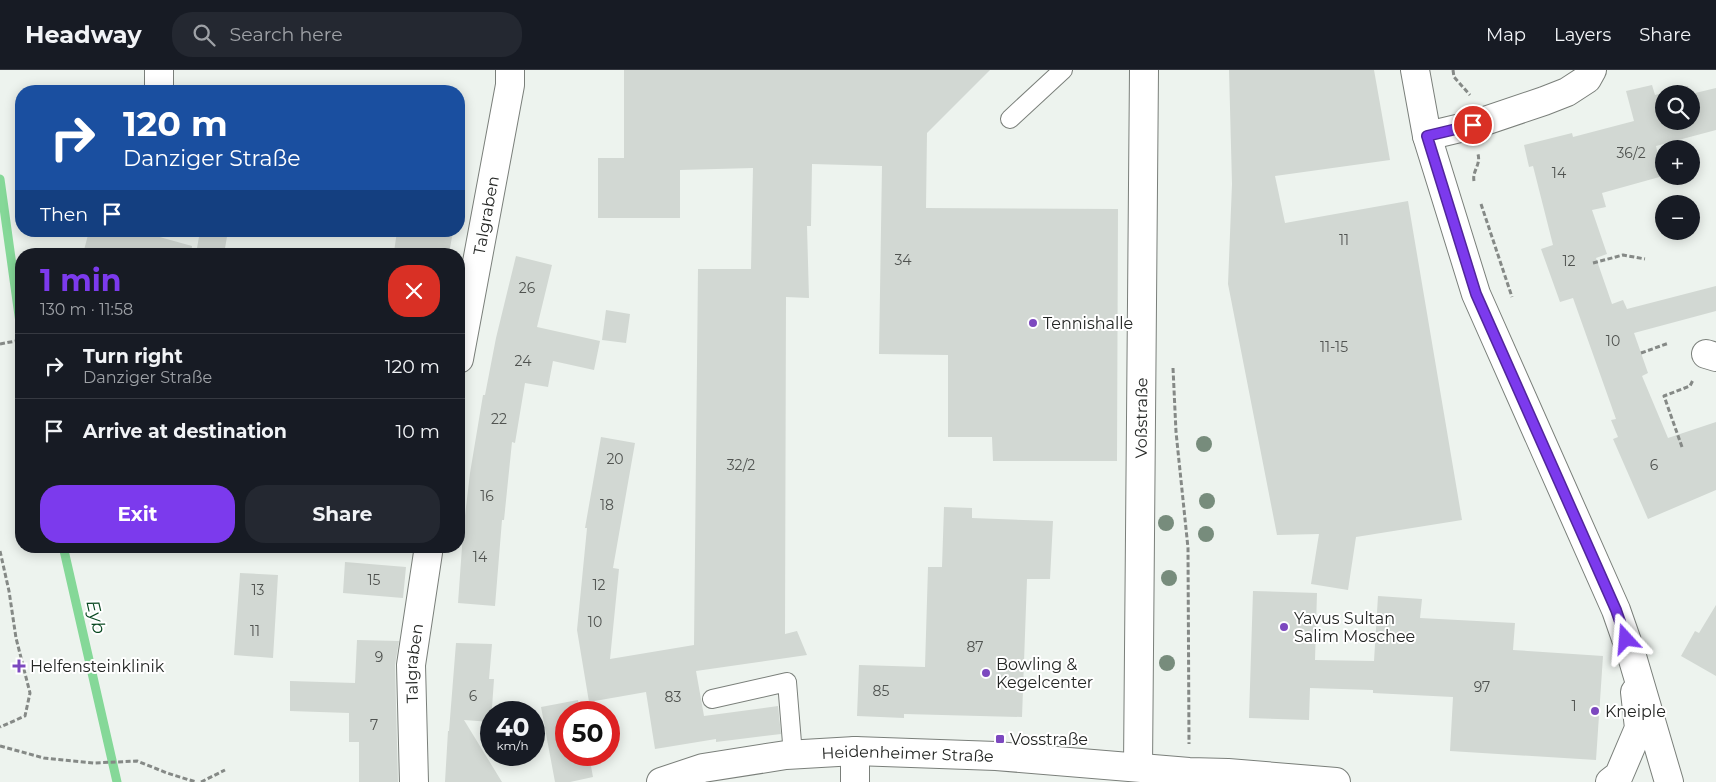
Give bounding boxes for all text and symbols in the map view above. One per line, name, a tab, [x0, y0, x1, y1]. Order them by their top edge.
search box	[172, 12, 522, 57]
text: Headway	[25, 20, 142, 49]
icon: search	[190, 21, 218, 49]
text: Search here	[230, 23, 343, 46]
text: Map	[1486, 24, 1526, 46]
text: Layers	[1554, 24, 1611, 46]
text: Share	[1639, 24, 1691, 46]
map controls	[1655, 85, 1700, 240]
button: search	[1655, 85, 1700, 130]
text: 120 m	[123, 102, 228, 145]
pin	[1452, 104, 1494, 146]
icon: right	[40, 105, 105, 170]
icon: arrive	[1459, 111, 1487, 139]
button: +	[1655, 140, 1700, 185]
house number: 36/2	[1616, 144, 1646, 162]
text: Danziger Straße	[123, 145, 300, 172]
house number: 14	[1552, 164, 1567, 182]
street label: Talgraben	[470, 174, 503, 257]
button: −	[1655, 195, 1700, 240]
icon: arrive	[98, 200, 126, 228]
text: Then	[40, 203, 88, 226]
house number: 11	[1339, 231, 1349, 249]
house number: 34	[894, 251, 912, 269]
house number: 12	[1562, 252, 1576, 270]
text: 1 min	[40, 262, 121, 299]
button: close	[388, 265, 440, 317]
house number: 26	[519, 279, 536, 297]
text: 130 m · 11:58	[40, 300, 133, 319]
place label: Tennishalle	[1043, 314, 1133, 333]
marker: Tennishalle	[1027, 317, 1039, 329]
house number: 10	[1606, 332, 1620, 350]
house number: 11-15	[1320, 338, 1348, 356]
text: Turn right	[83, 345, 183, 368]
icon: right	[40, 352, 68, 380]
house number: 24	[515, 352, 532, 370]
text: 120 m	[385, 355, 440, 378]
text: Danziger Straße	[83, 368, 212, 387]
street label: Voßstraße	[1132, 377, 1151, 459]
house number: 22	[491, 410, 507, 428]
icon: arrive	[40, 417, 68, 445]
text: Arrive at destination	[83, 420, 287, 443]
text: 10 m	[395, 420, 440, 443]
house number: 20	[606, 450, 624, 468]
house number: 32/2	[727, 456, 755, 474]
house number: 6	[1650, 456, 1659, 474]
button: Exit	[40, 485, 235, 543]
button: Share	[245, 485, 440, 543]
house number: 16	[480, 487, 494, 505]
house number: 18	[600, 496, 614, 514]
house number: 14	[473, 548, 488, 566]
house number: 15	[368, 571, 381, 589]
house number: 12	[592, 576, 606, 594]
house number: 13	[252, 581, 265, 599]
water label: Eyb	[81, 598, 111, 636]
place label: Yavus Sultan Salim Moschee	[1294, 609, 1415, 646]
position arrow	[1599, 612, 1651, 664]
house number: 10	[588, 613, 602, 631]
marker: Yavus Sultan Salim Moschee	[1278, 621, 1290, 633]
house number: 11	[250, 622, 260, 640]
street label: Talgraben	[402, 622, 427, 703]
house number: 87	[966, 638, 984, 656]
house number: 9	[375, 648, 383, 666]
place label: Bowling & Kegelcenter	[996, 655, 1093, 692]
place label: Helfensteinklinik	[30, 657, 165, 676]
marker: Helfensteinklinik	[12, 659, 26, 673]
marker: Bowling & Kegelcenter	[980, 667, 992, 679]
house number: 97	[1474, 678, 1490, 696]
house number: 85	[873, 682, 890, 700]
house number: 6	[469, 687, 478, 705]
house number: 83	[665, 688, 682, 706]
house number: 1	[1571, 697, 1577, 715]
speed limit sign: 50	[555, 701, 620, 766]
place label: Kneiple	[1605, 702, 1666, 721]
marker: Kneiple	[1589, 705, 1601, 717]
text: 40	[495, 712, 530, 742]
house number: 7	[370, 716, 378, 734]
place label: Vosstraße	[1010, 730, 1088, 749]
marker: Vosstraße	[994, 733, 1006, 745]
text: km/h	[496, 738, 529, 753]
street label: Heidenheimer Straße	[821, 742, 994, 766]

